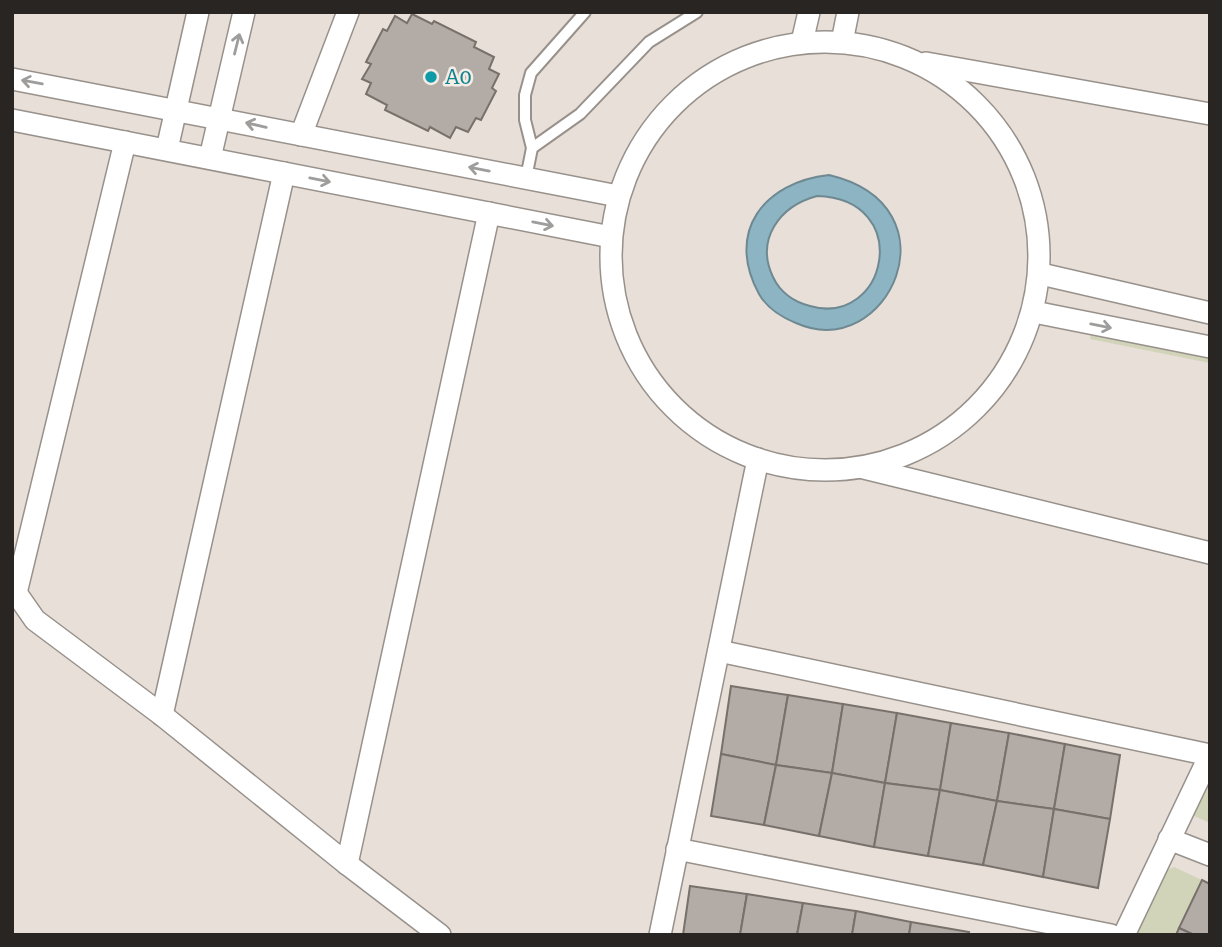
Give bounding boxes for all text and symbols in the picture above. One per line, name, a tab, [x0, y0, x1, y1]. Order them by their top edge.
one-way arrow	[230, 33, 244, 56]
place label: A0	[445, 65, 471, 89]
marker: A0	[423, 69, 439, 85]
one-way arrow	[22, 75, 44, 89]
one-way arrow	[245, 118, 268, 131]
one-way arrow	[468, 162, 491, 175]
one-way arrow	[308, 174, 331, 187]
one-way arrow	[531, 218, 554, 231]
one-way arrow	[1089, 319, 1112, 333]

